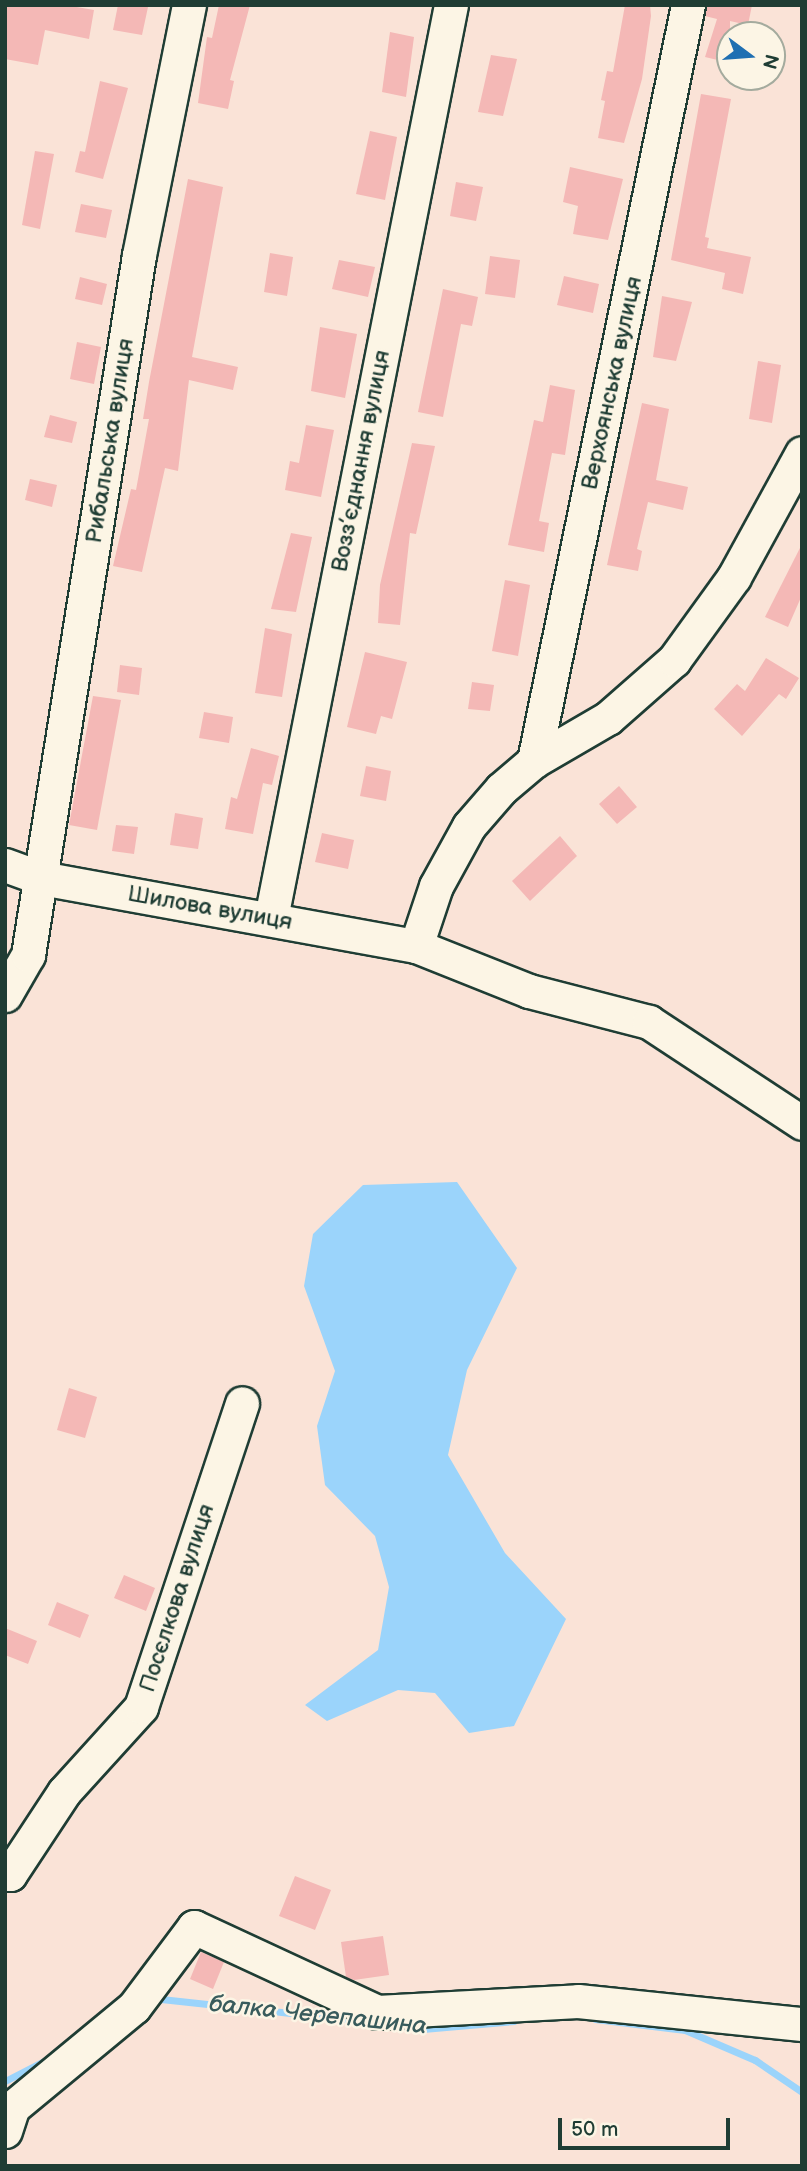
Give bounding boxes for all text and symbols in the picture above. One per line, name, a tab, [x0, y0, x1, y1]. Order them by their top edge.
north arrow	[716, 21, 786, 91]
text: N	[757, 51, 783, 71]
street label: Верхоянська вулиця	[576, 274, 648, 492]
street label: Рибальська вулиця	[80, 337, 140, 545]
street label: Возз’єднання вулиця	[326, 348, 396, 574]
street label: Шилова вулиця	[125, 880, 295, 936]
street label: Посєлкова вулиця	[134, 1500, 220, 1696]
water label: балка Черепашина	[208, 1989, 428, 2041]
scale bar	[562, 2104, 734, 2148]
text: 50 m	[571, 2117, 618, 2142]

